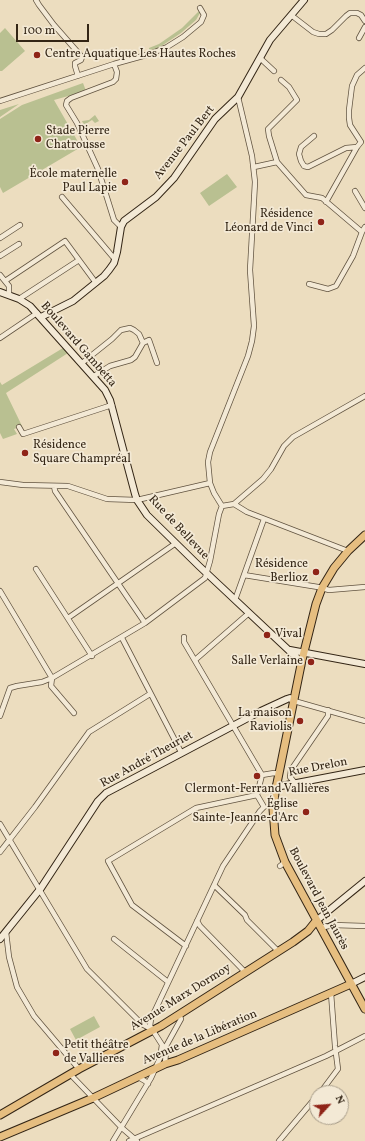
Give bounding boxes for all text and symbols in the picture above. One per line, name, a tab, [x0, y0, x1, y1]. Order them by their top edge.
scale bar	[18, 16, 91, 42]
text: 100 m	[23, 23, 55, 39]
place label: Centre Aquatique Les Hautes Roches	[45, 48, 236, 62]
marker: Centre Aquatique Les Hautes Roches	[32, 50, 42, 60]
street label: Avenue Paul Bert	[152, 103, 218, 183]
place label: Stade Pierre Chatrousse	[46, 125, 110, 153]
marker: Stade Pierre Chatrousse	[33, 134, 43, 144]
place label: École maternelle Paul Lapie	[30, 168, 117, 196]
marker: École maternelle Paul Lapie	[120, 177, 130, 187]
place label: Résidence Léonard de Vinci	[225, 208, 313, 236]
marker: Résidence Léonard de Vinci	[316, 217, 326, 227]
street label: Boulevard Gambetta	[37, 299, 119, 391]
place label: Résidence Square Champréal	[33, 439, 131, 467]
marker: Résidence Square Champréal	[20, 448, 30, 458]
street label: Rue de Bellevue	[145, 493, 211, 563]
place label: Résidence Berlioz	[255, 558, 308, 586]
marker: Résidence Berlioz	[311, 567, 321, 577]
place label: Vival	[275, 628, 302, 642]
marker: Vival	[262, 630, 272, 640]
place label: Salle Verlaine	[231, 655, 303, 669]
marker: Salle Verlaine	[306, 657, 316, 667]
place label: La maison Raviolis	[238, 707, 292, 735]
marker: La maison Raviolis	[295, 716, 305, 726]
street label: Rue André Theuriet	[98, 729, 196, 791]
street label: Rue Drelon	[287, 755, 349, 781]
marker: Clermont-Ferrand Vallières	[252, 771, 262, 781]
place label: Clermont-Ferrand Vallières	[185, 783, 329, 797]
place label: Église Sainte-Jeanne-d'Arc	[192, 798, 298, 826]
marker: Église Sainte-Jeanne-d'Arc	[301, 807, 311, 817]
street label: Boulevard Jean Jaurès	[285, 845, 351, 953]
street label: Avenue Marx Dormoy	[128, 961, 234, 1035]
street label: Avenue de la Libération	[140, 1007, 260, 1069]
place label: Petit théâtre de Vallieres	[64, 1039, 129, 1067]
marker: Petit théâtre de Vallieres	[51, 1048, 61, 1058]
north arrow	[309, 1085, 349, 1125]
text: N	[331, 1093, 348, 1107]

